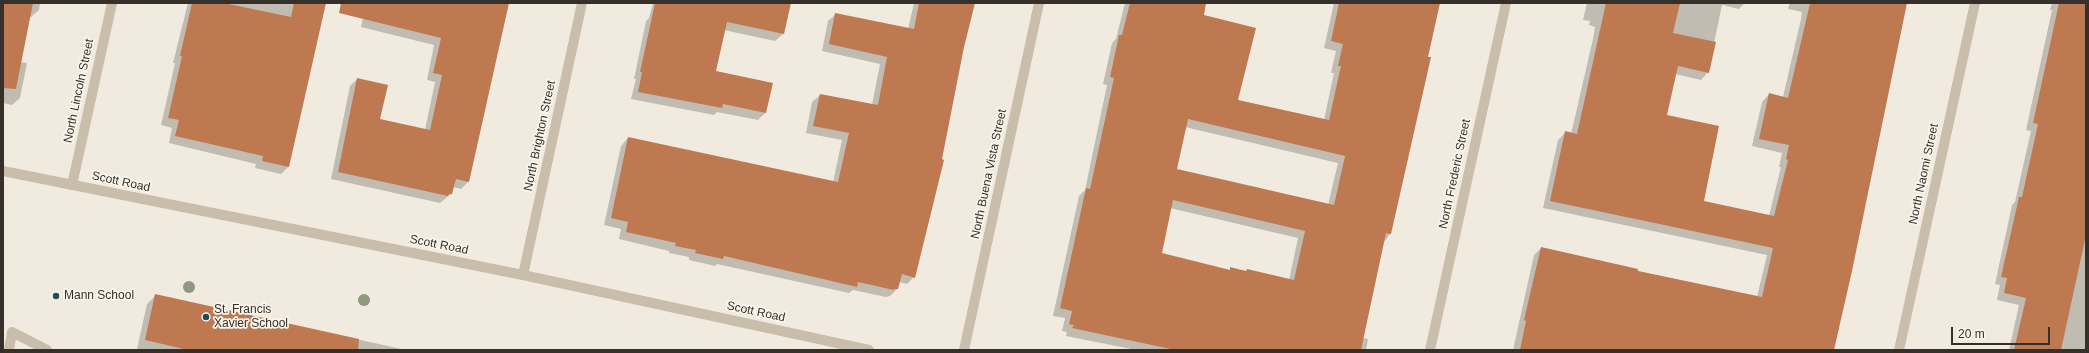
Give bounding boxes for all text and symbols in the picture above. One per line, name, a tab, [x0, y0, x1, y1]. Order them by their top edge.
street label: North Lincoln Street	[61, 38, 97, 144]
street label: North Brighton Street	[521, 79, 559, 193]
street label: North Buena Vista Street	[968, 108, 1010, 240]
street label: North Frederic Street	[1436, 118, 1474, 230]
street label: North Naomi Street	[1906, 122, 1942, 226]
street label: Scott Road	[90, 169, 152, 195]
street label: Scott Road	[408, 232, 470, 258]
place label: Mann School	[64, 289, 134, 303]
marker: Mann School	[51, 291, 61, 301]
street label: Scott Road	[725, 299, 787, 325]
place label: St. Francis Xavier School	[214, 303, 288, 331]
marker: St. Francis Xavier School	[201, 312, 211, 322]
scale bar	[1953, 319, 2052, 345]
text: 20 m	[1958, 327, 1985, 341]

